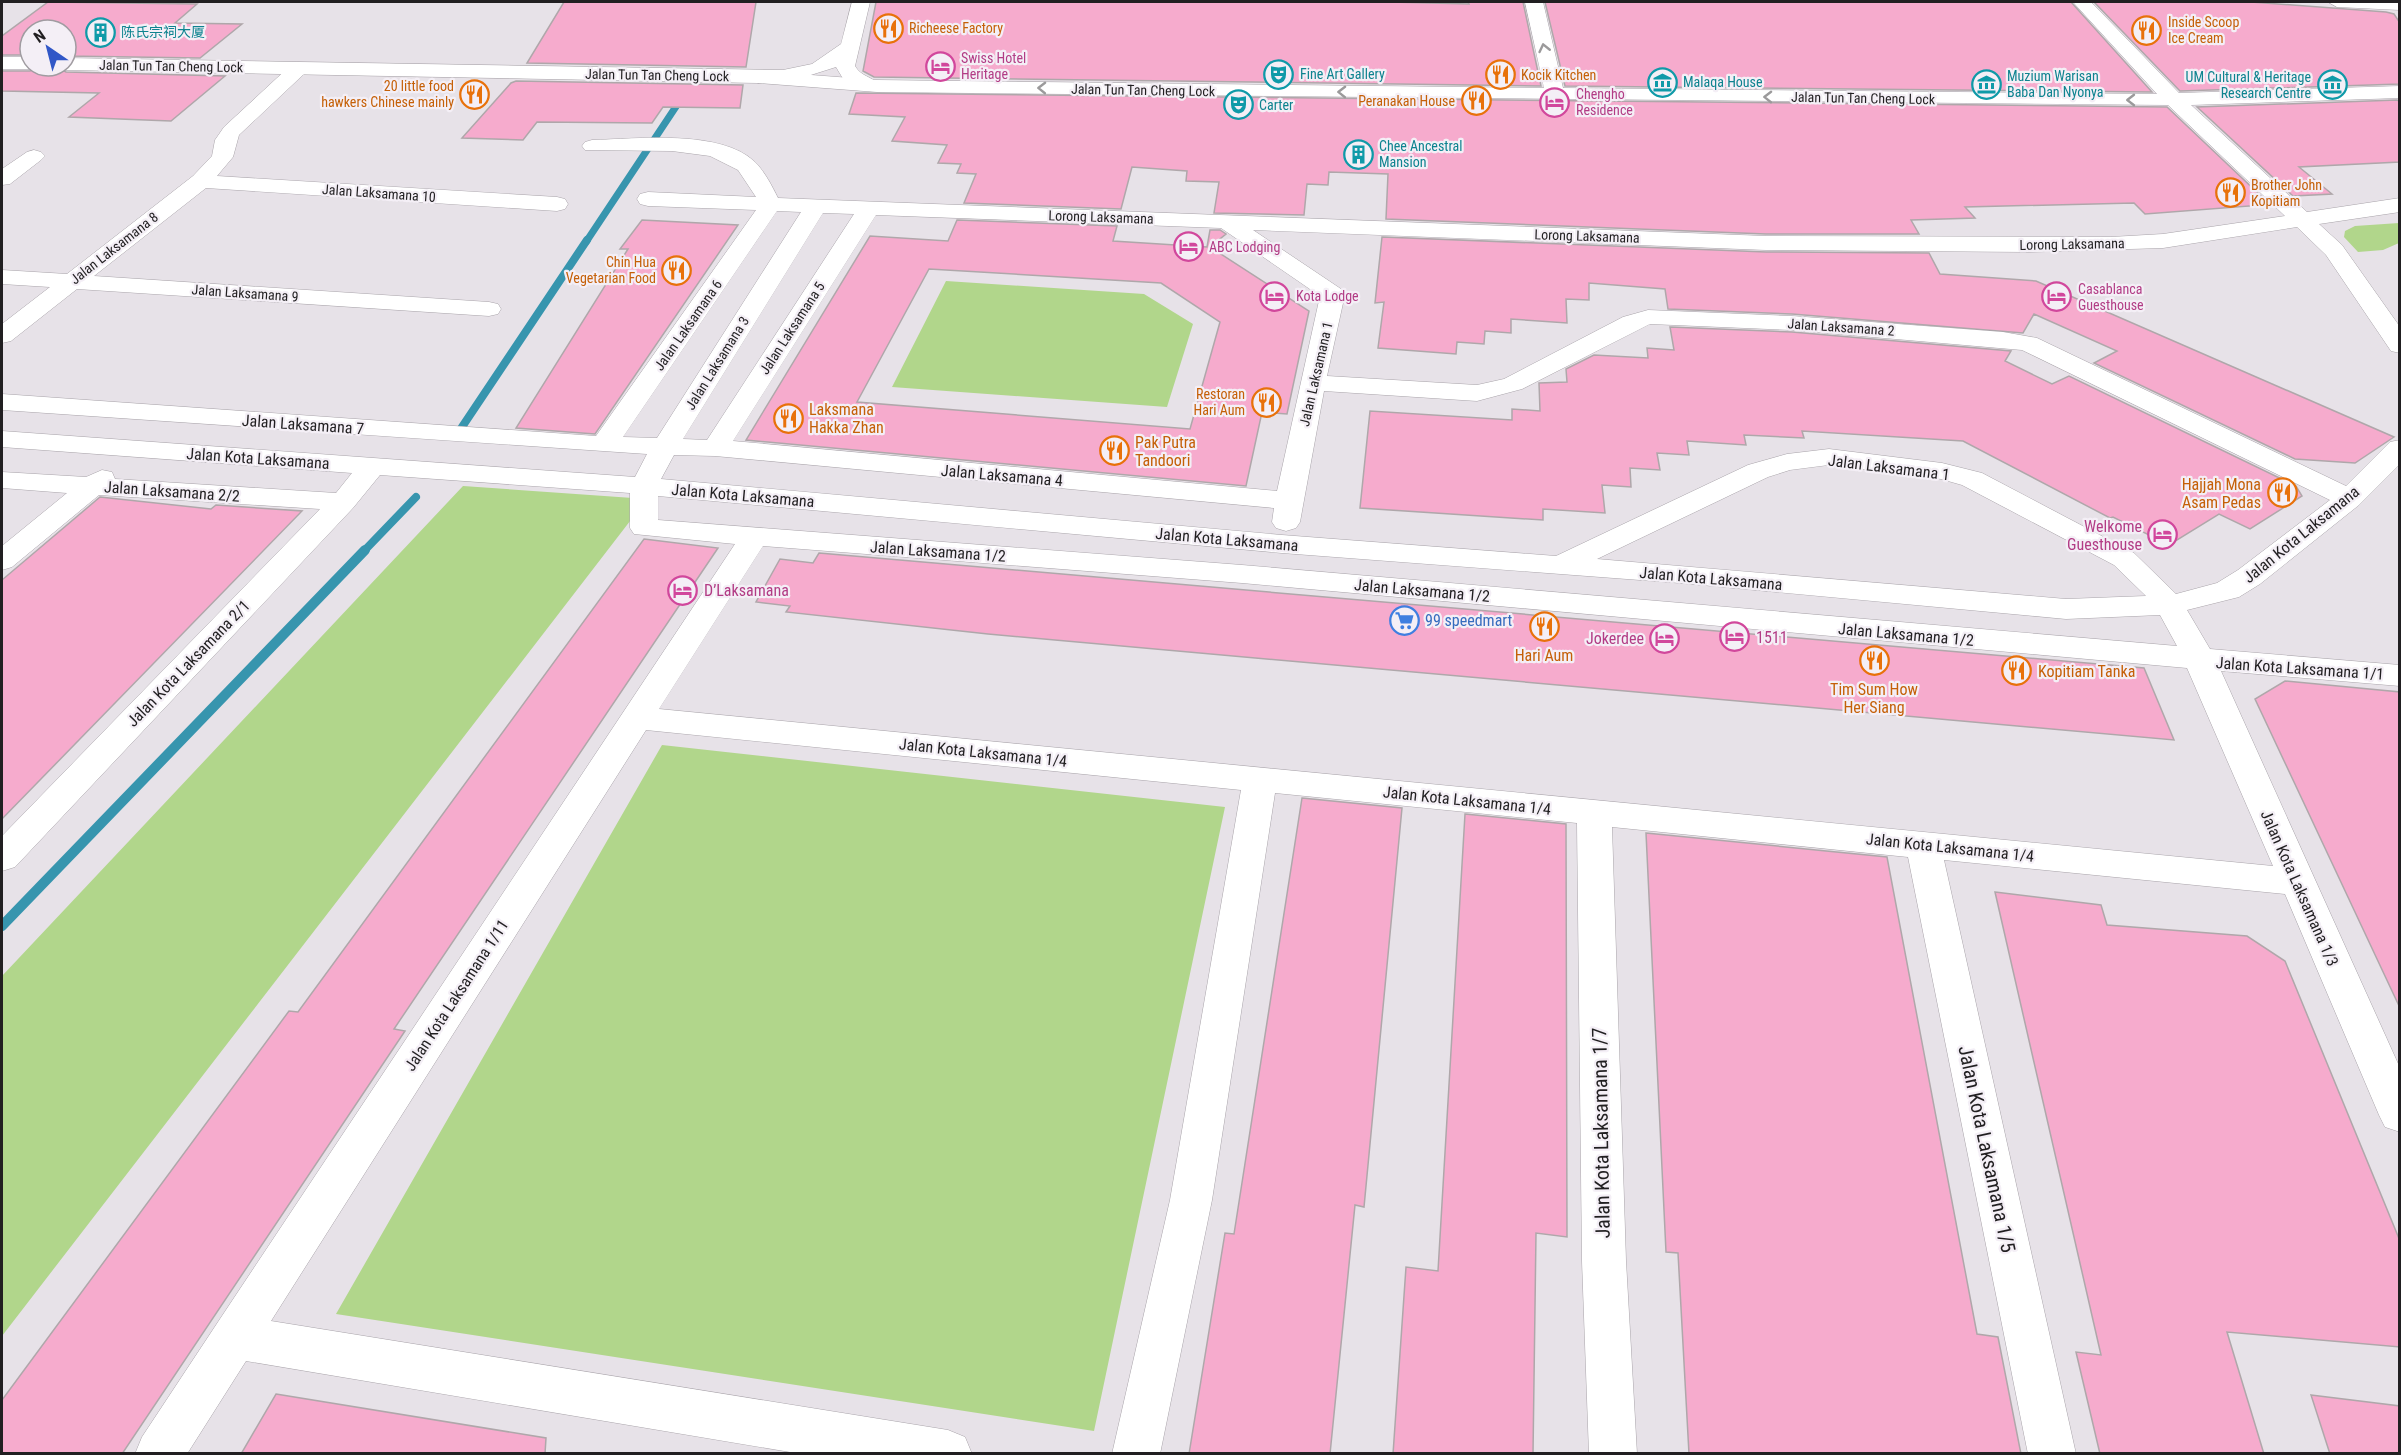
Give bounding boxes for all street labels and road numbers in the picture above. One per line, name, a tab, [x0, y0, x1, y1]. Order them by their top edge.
street label: Jalan Tun Tan Cheng Lock	[99, 57, 244, 75]
street label: Jalan Tun Tan Cheng Lock	[585, 66, 730, 84]
street label: Jalan Tun Tan Cheng Lock	[1071, 81, 1216, 99]
street label: Jalan Tun Tan Cheng Lock	[1791, 89, 1936, 107]
street label: Jalan Laksamana 10	[322, 181, 436, 205]
street label: Lorong Laksamana	[1048, 207, 1154, 227]
street label: Jalan Laksamana 8	[67, 209, 161, 287]
street label: Lorong Laksamana	[1534, 226, 1640, 246]
street label: Lorong Laksamana	[2019, 235, 2125, 253]
street label: Jalan Laksamana 6	[651, 277, 725, 373]
street label: Jalan Laksamana 5	[756, 279, 828, 377]
street label: Jalan Laksamana 9	[191, 281, 299, 305]
street label: Jalan Laksamana 3	[682, 313, 752, 413]
street label: Jalan Laksamana 2	[1787, 315, 1895, 339]
street label: Jalan Laksamana 1	[1296, 320, 1336, 428]
street label: Jalan Laksamana 7	[241, 411, 365, 438]
street label: Jalan Kota Laksamana	[186, 444, 330, 473]
street label: Jalan Laksamana 1	[1827, 451, 1951, 484]
street label: Jalan Laksamana 4	[940, 461, 1064, 490]
street label: Jalan Laksamana 2/2	[103, 477, 241, 506]
street label: Jalan Kota Laksamana	[671, 480, 815, 511]
street label: Jalan Kota Laksamana	[2240, 482, 2363, 587]
street label: Jalan Kota Laksamana	[1155, 524, 1299, 555]
street label: Jalan Laksamana 1/2	[869, 537, 1007, 566]
street label: Jalan Kota Laksamana	[1639, 563, 1783, 594]
street label: Jalan Laksamana 1/2	[1353, 575, 1491, 606]
street label: Jalan Kota Laksamana 2/1	[123, 596, 254, 731]
street label: Jalan Laksamana 1/2	[1837, 619, 1975, 650]
street label: Jalan Kota Laksamana 1/1	[2215, 653, 2385, 684]
street label: Jalan Kota Laksamana 1/4	[898, 734, 1068, 771]
street label: Jalan Kota Laksamana 1/4	[1382, 782, 1552, 819]
street label: Jalan Kota Laksamana 1/3	[2257, 807, 2343, 969]
street label: Jalan Kota Laksamana 1/4	[1865, 829, 2035, 866]
street label: Jalan Kota Laksamana 1/11	[400, 916, 512, 1075]
street label: Jalan Kota Laksamana 1/7	[1587, 1027, 1615, 1239]
street label: Jalan Kota Laksamana 1/5	[1953, 1043, 2021, 1255]

